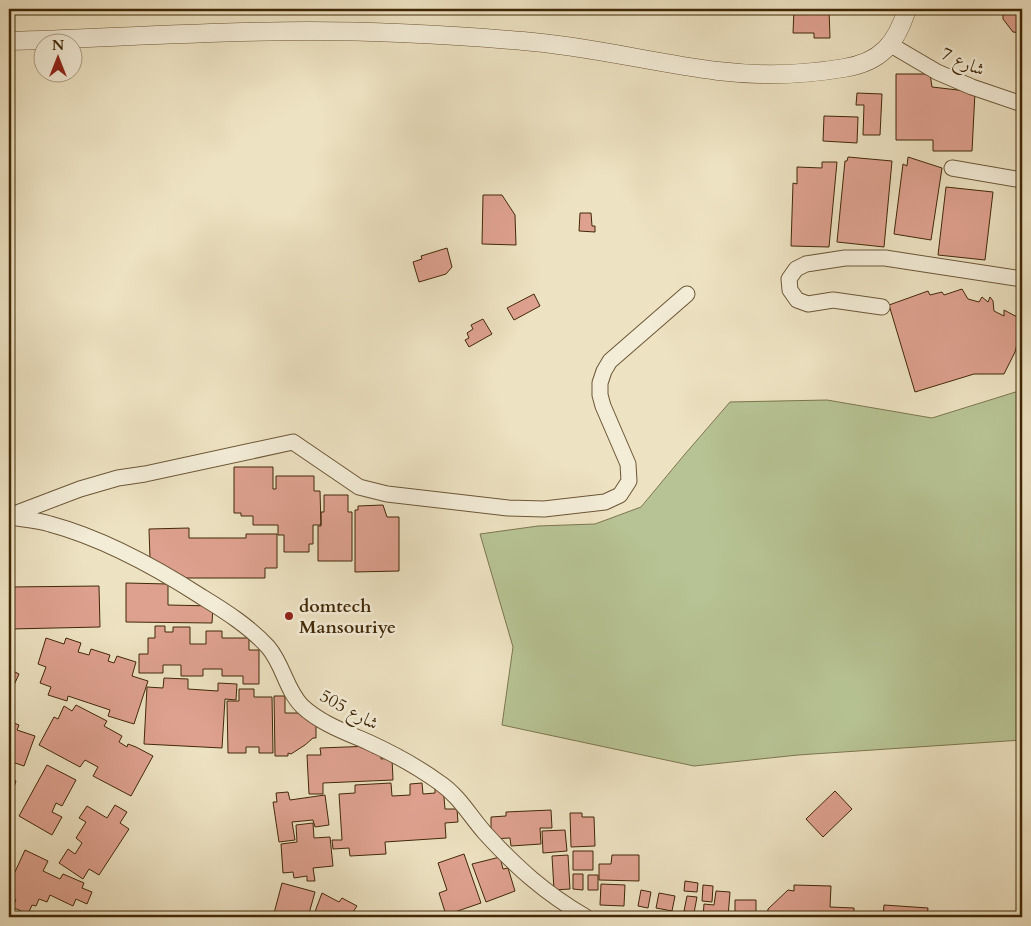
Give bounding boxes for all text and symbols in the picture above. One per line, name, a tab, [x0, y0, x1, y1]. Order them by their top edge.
north arrow	[32, 32, 82, 82]
text: N	[52, 36, 64, 55]
street label: شارع 7	[936, 41, 989, 84]
place label: domtech Mansouriye	[299, 594, 396, 640]
marker: domtech Mansouriye	[283, 610, 295, 622]
street label: شارع 505	[314, 684, 383, 738]

